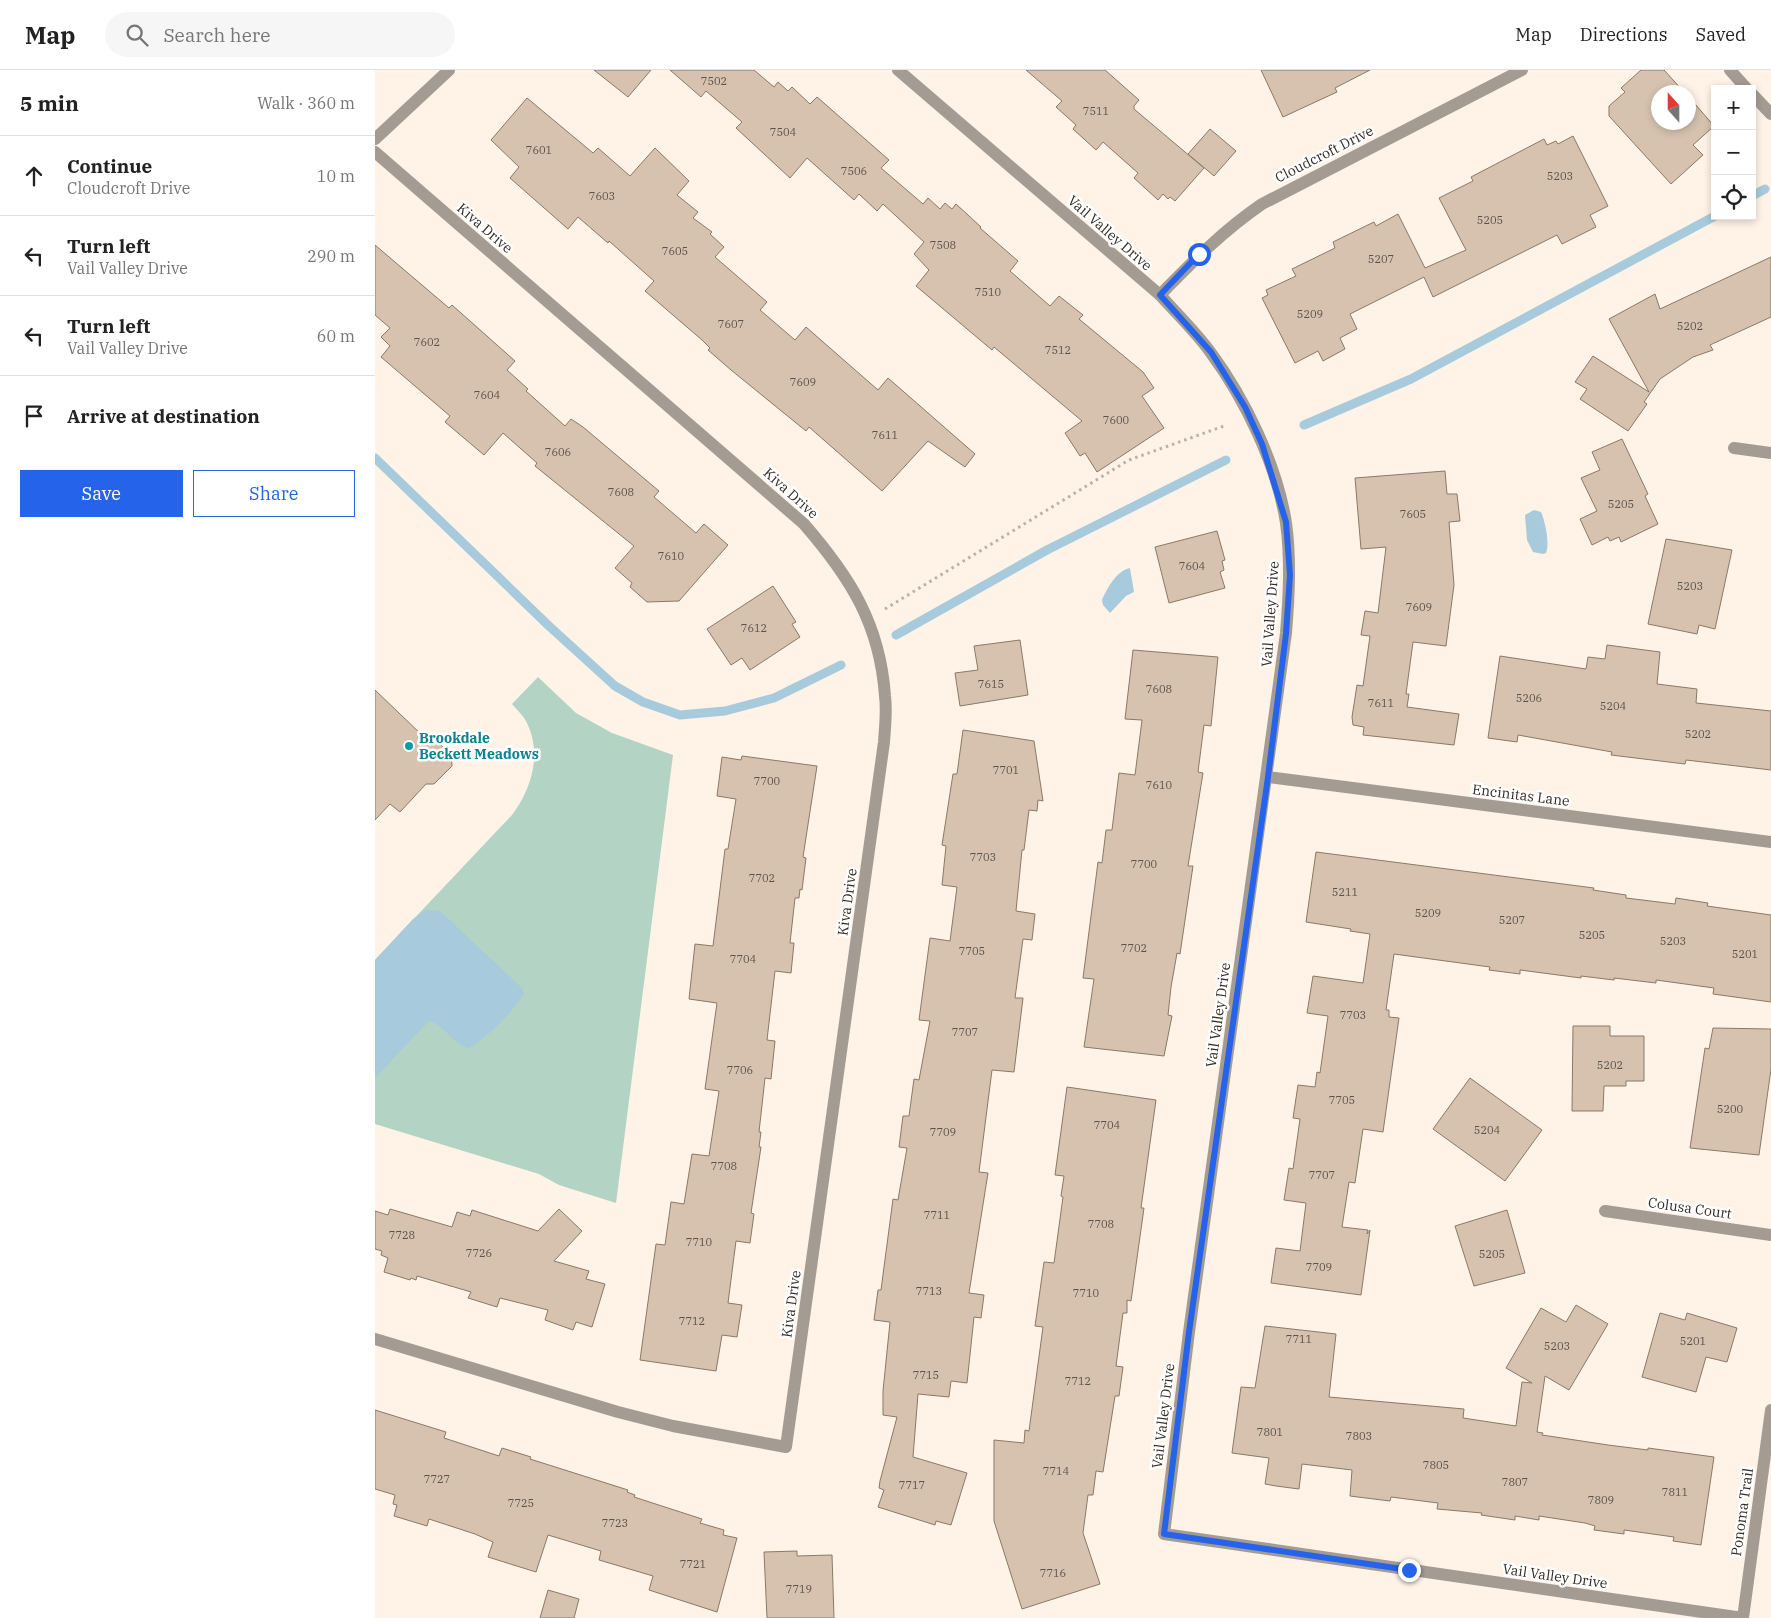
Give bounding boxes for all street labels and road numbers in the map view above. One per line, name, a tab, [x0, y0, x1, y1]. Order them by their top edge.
street label: Cloudcroft Drive	[1272, 121, 1376, 187]
street label: Vail Valley Drive	[1064, 191, 1156, 275]
street label: Kiva Drive	[453, 199, 517, 257]
street label: Kiva Drive	[760, 464, 822, 522]
street label: Vail Valley Drive	[1257, 561, 1283, 667]
street label: Encinitas Lane	[1471, 780, 1571, 810]
street label: Kiva Drive	[833, 867, 861, 937]
street label: Vail Valley Drive	[1202, 961, 1234, 1069]
street label: Colusa Court	[1647, 1193, 1733, 1223]
street label: Kiva Drive	[777, 1269, 805, 1339]
street label: Vail Valley Drive	[1148, 1362, 1178, 1470]
street label: Ponoma Trail	[1727, 1467, 1757, 1557]
street label: Vail Valley Drive	[1501, 1560, 1609, 1592]

